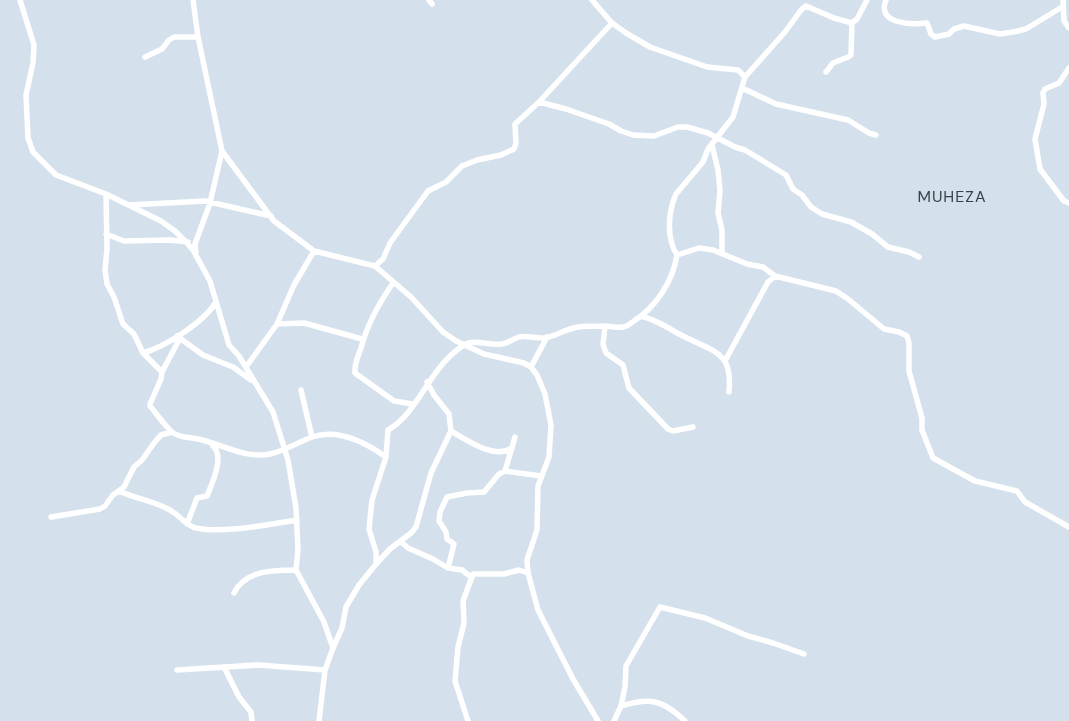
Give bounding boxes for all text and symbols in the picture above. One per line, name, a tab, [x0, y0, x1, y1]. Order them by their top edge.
district label: MUHEZA	[917, 186, 987, 207]

